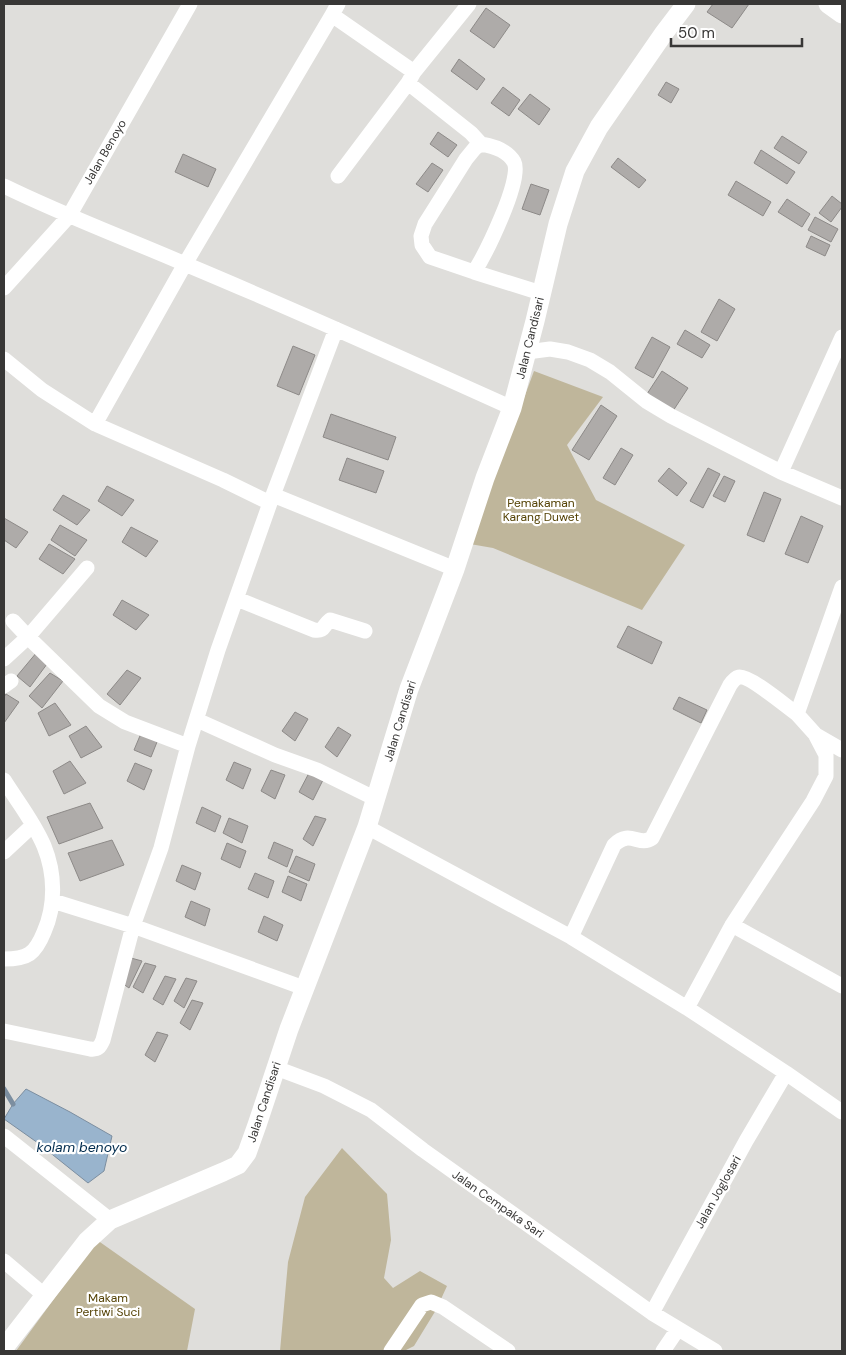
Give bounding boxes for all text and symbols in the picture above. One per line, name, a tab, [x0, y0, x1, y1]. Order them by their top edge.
scale bar	[671, 15, 802, 47]
text: 50 m	[678, 23, 715, 43]
street label: Jalan Benoyo	[80, 117, 130, 187]
street label: Jalan Candisari	[512, 295, 548, 381]
park label: Pemakaman Karang Duwet	[503, 495, 579, 525]
street label: Jalan Candisari	[380, 678, 420, 764]
street label: Jalan Candisari	[243, 1059, 285, 1144]
water label: kolam benoyo	[37, 1138, 127, 1156]
street label: Jalan Joglosari	[691, 1153, 745, 1231]
street label: Jalan Cempaka Sari	[449, 1166, 547, 1242]
park label: Makam Pertiwi Suci	[76, 1290, 140, 1320]

